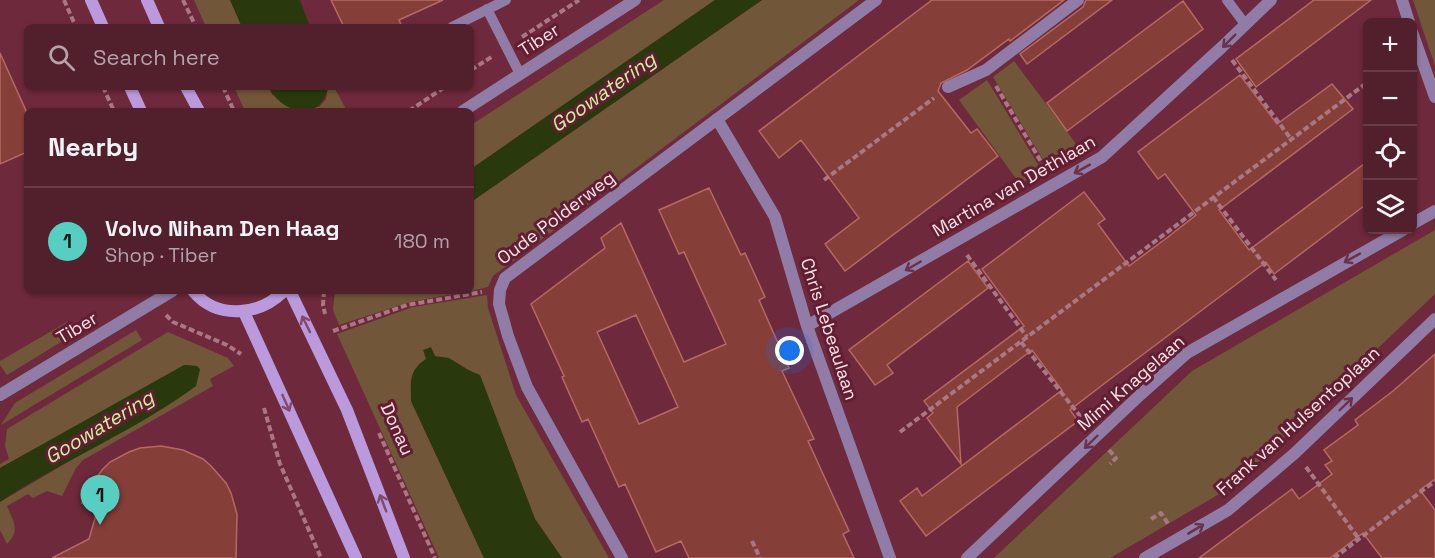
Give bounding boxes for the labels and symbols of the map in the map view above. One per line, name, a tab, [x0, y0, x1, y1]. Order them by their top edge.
street label: Tiber	[514, 18, 564, 61]
one-way arrow	[1221, 33, 1236, 48]
water label: Goowatering	[545, 46, 662, 138]
street label: Martina van Dethlaan	[928, 129, 1099, 242]
one-way arrow	[1074, 163, 1091, 175]
street label: Oude Polderweg	[492, 166, 619, 269]
one-way arrow	[1344, 252, 1361, 264]
street label: Chris Lebeaulaan	[796, 255, 863, 403]
one-way arrow	[905, 260, 922, 272]
street label: Tiber	[52, 306, 102, 349]
one-way arrow	[300, 316, 312, 334]
street label: Mimi Knagelaan	[1072, 330, 1189, 436]
your location	[775, 336, 804, 365]
street label: Frank van Hulsentoplaan	[1211, 341, 1384, 500]
water label: Goowatering	[40, 384, 159, 470]
one-way arrow	[281, 394, 292, 412]
one-way arrow	[1338, 397, 1353, 412]
street label: Donau	[376, 399, 419, 459]
one-way arrow	[1083, 434, 1098, 449]
pin: 1	[80, 476, 120, 525]
one-way arrow	[377, 495, 388, 513]
one-way arrow	[1187, 522, 1204, 534]

